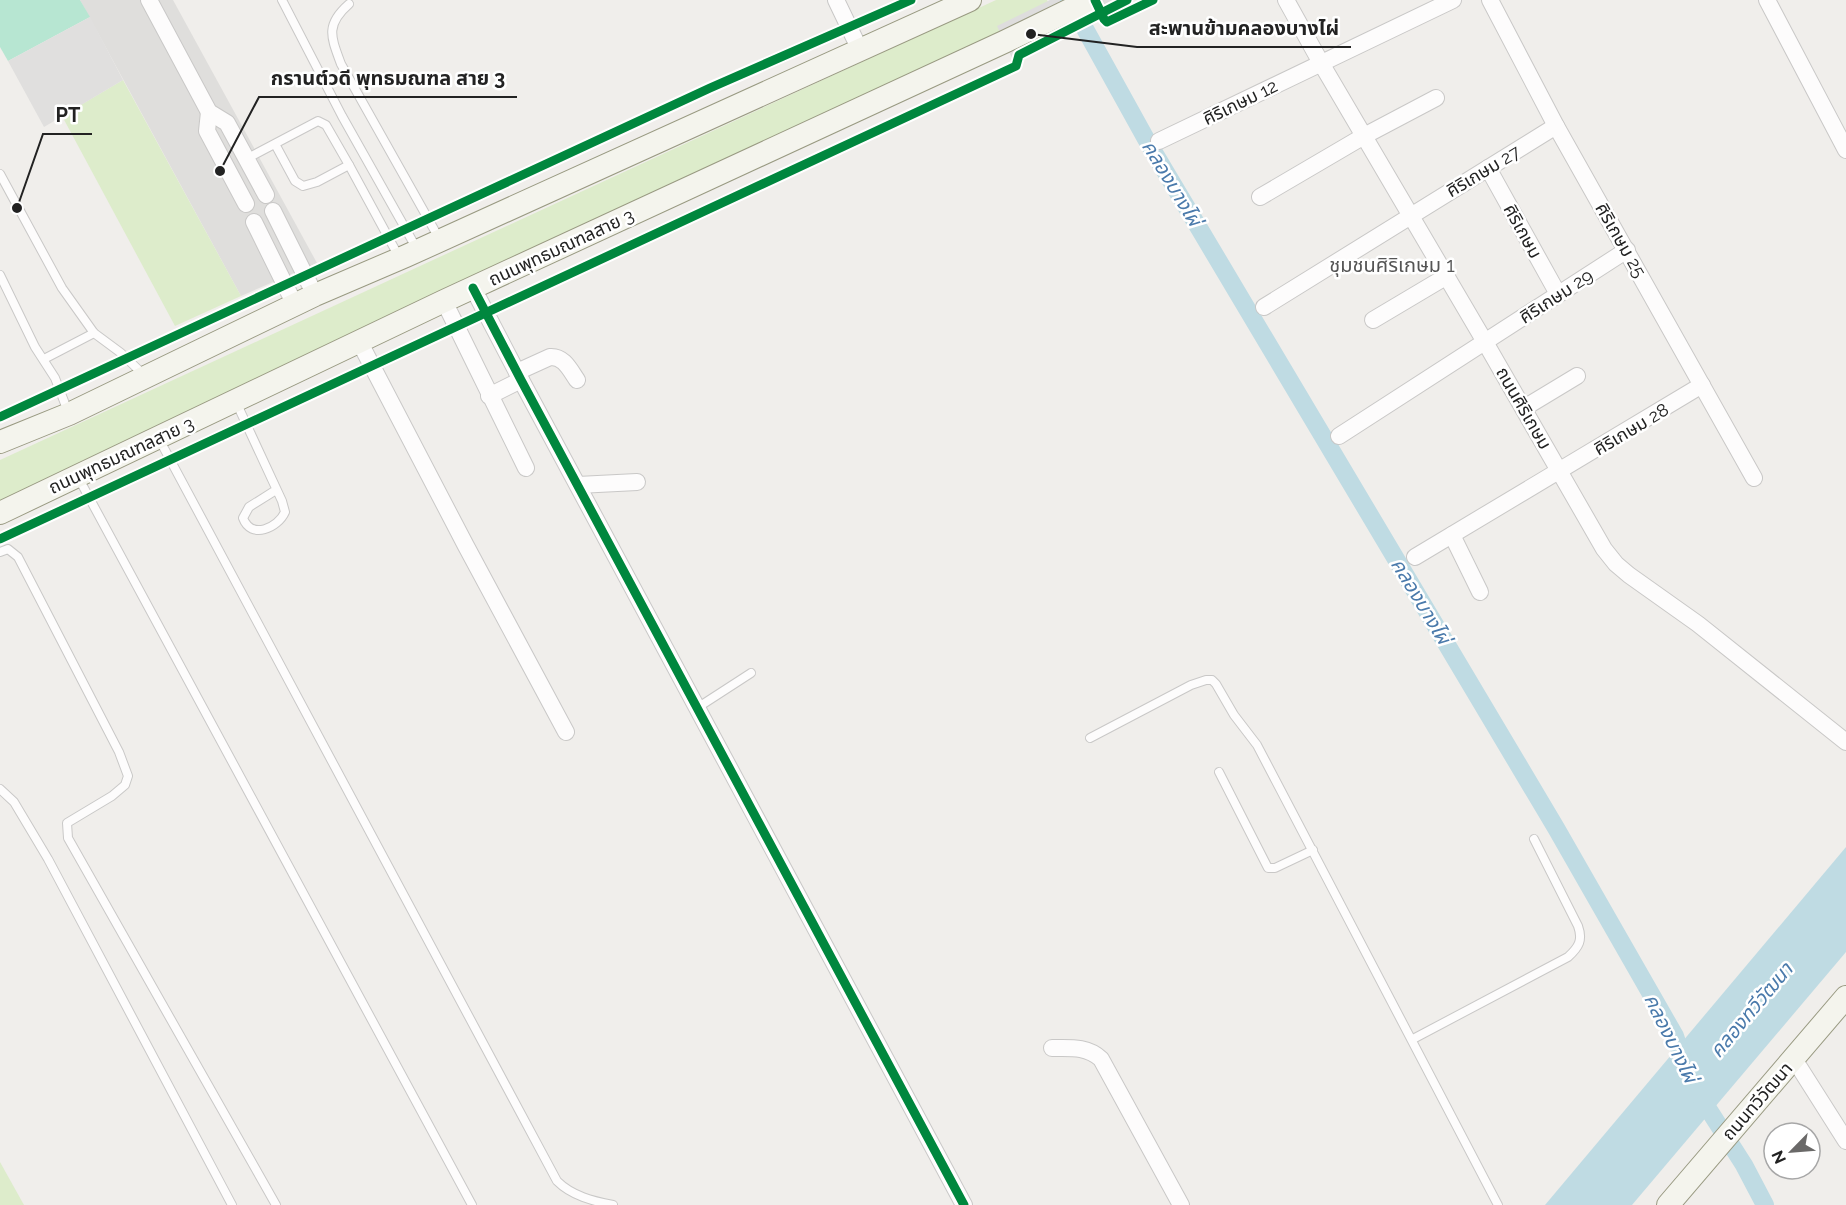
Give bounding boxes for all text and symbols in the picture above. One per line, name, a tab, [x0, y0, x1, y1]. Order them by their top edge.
callout: สะพานข้ามคลองบางไผ่	[1137, 9, 1351, 47]
text: สะพานข้ามคลองบางไผ่	[1149, 16, 1339, 40]
callout: กรานต์วดี พุทธมณฑล สาย 3	[259, 59, 517, 97]
text: กรานต์วดี พุทธมณฑล สาย 3	[271, 66, 505, 90]
street label: ศิริเกษม 12	[1199, 75, 1281, 129]
callout: PT	[43, 96, 92, 134]
text: PT	[56, 103, 81, 127]
water label: คลองบางไผ่	[1137, 136, 1209, 233]
street label: ศิริเกษม 27	[1442, 141, 1524, 201]
street label: ศิริเกษม 25	[1591, 199, 1651, 281]
street label: ศิริเกษม	[1500, 200, 1546, 262]
street label: ถนนพุทธมณฑลสาย 3	[485, 204, 637, 291]
district label: ชุมชนศิริเกษม 1	[1329, 253, 1455, 277]
street label: ศิริเกษม 29	[1515, 265, 1597, 327]
street label: ถนนศิริเกษม	[1492, 363, 1556, 453]
street label: ศิริเกษม 28	[1590, 399, 1672, 459]
street label: ถนนพุทธมณฑลสาย 3	[45, 412, 197, 499]
water label: คลองบางไผ่	[1386, 554, 1458, 651]
water label: คลองทวีวัฒนา	[1704, 957, 1798, 1062]
water label: คลองบางไผ่	[1639, 990, 1704, 1089]
street label: ถนนทวีวัฒนา	[1718, 1058, 1796, 1144]
north arrow	[1762, 1121, 1822, 1181]
text: N	[1768, 1148, 1790, 1167]

